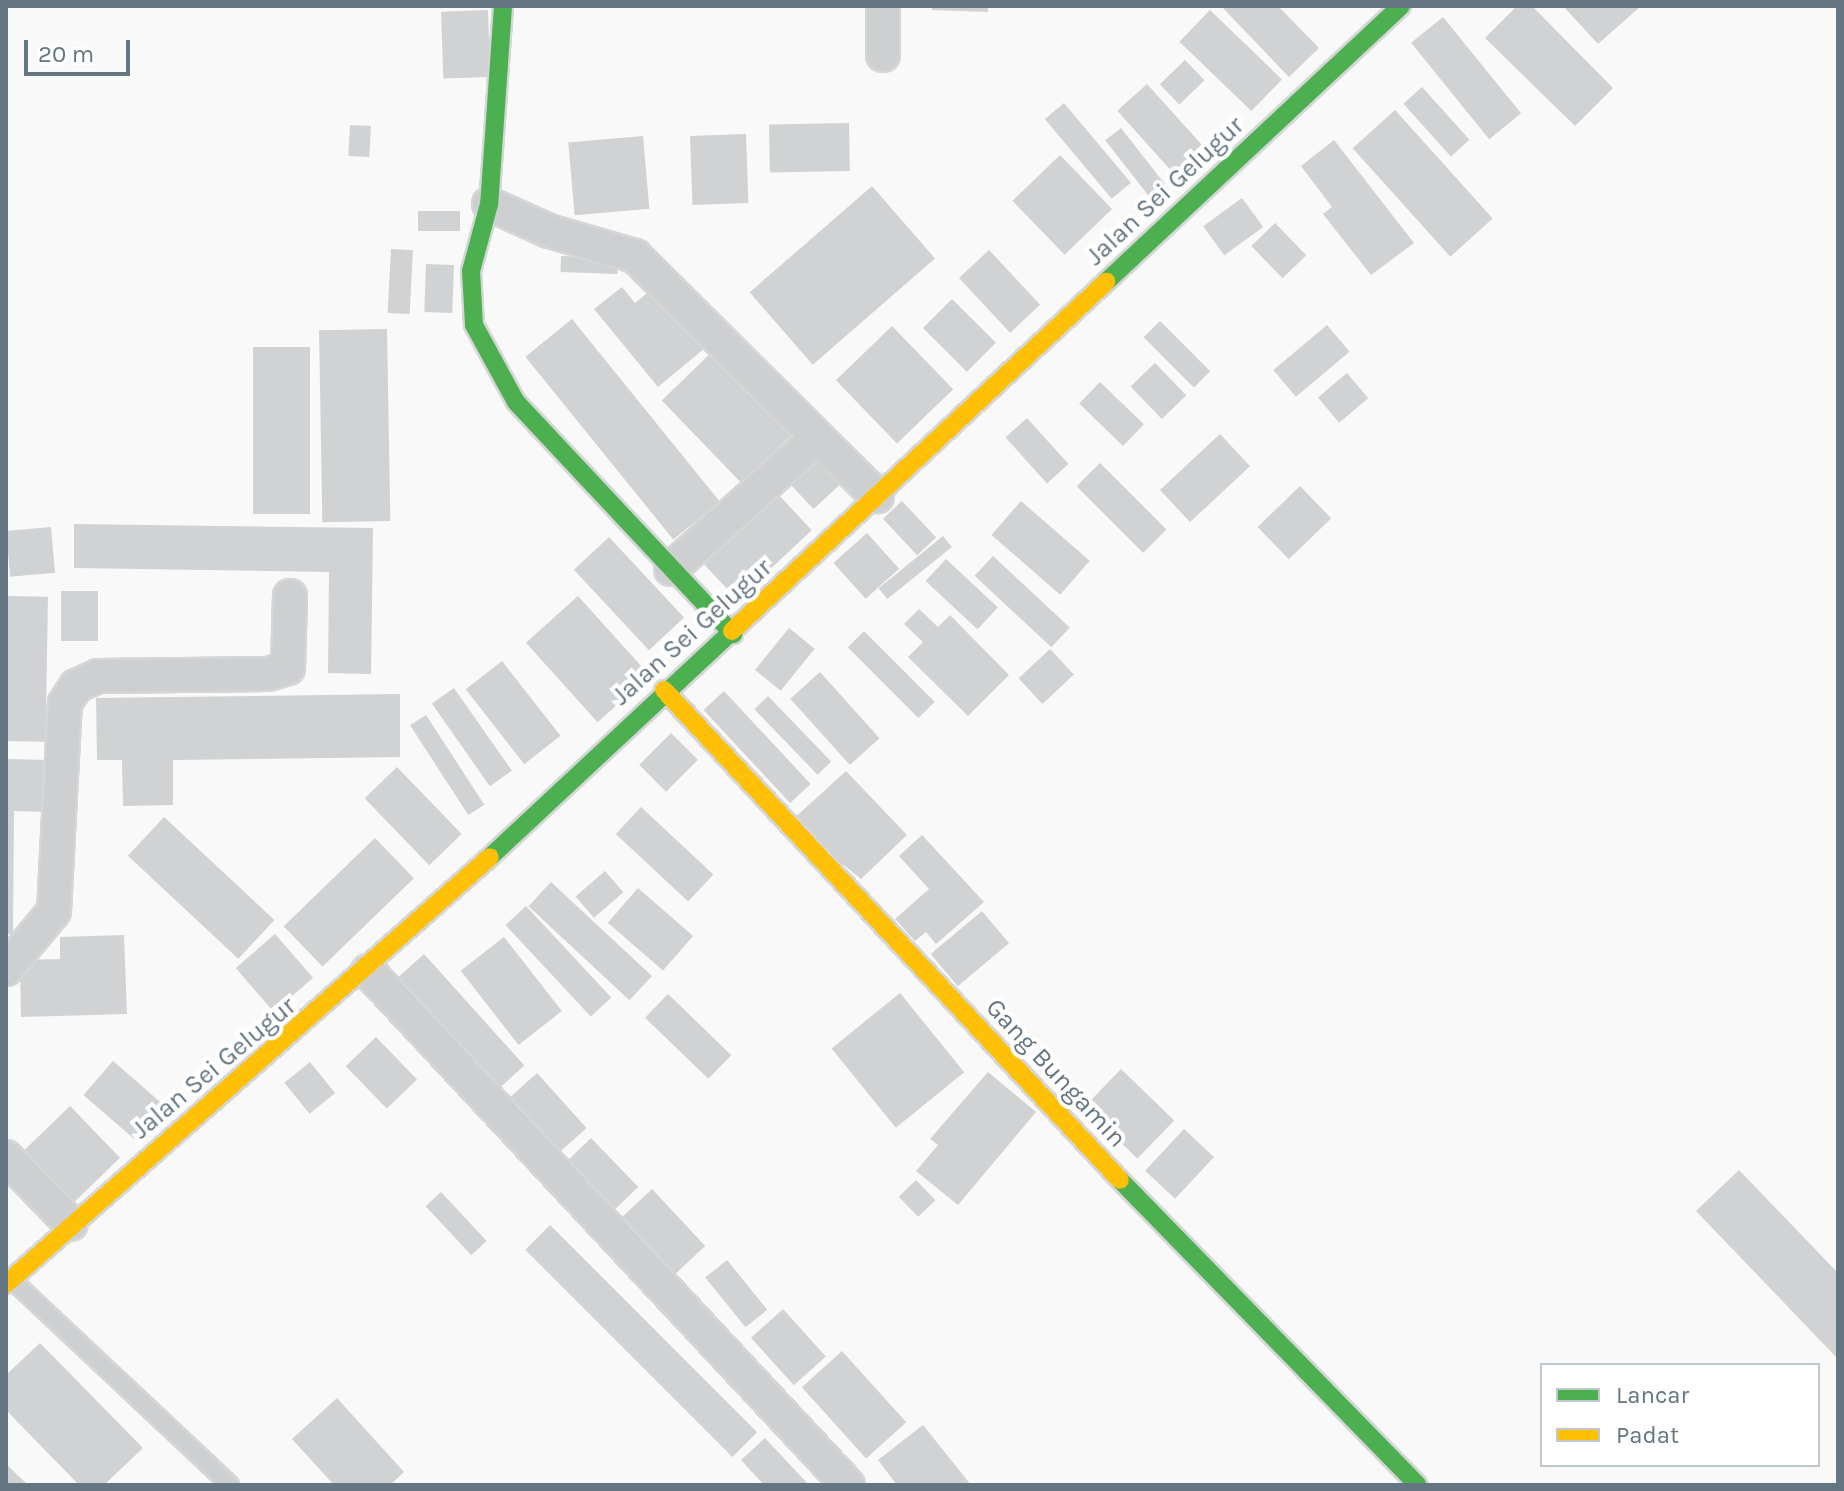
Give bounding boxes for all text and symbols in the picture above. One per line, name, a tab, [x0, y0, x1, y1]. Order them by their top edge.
scale bar	[28, 24, 134, 74]
text: 20 m	[38, 40, 94, 68]
street label: Jalan Sei Gelugur	[1080, 110, 1250, 272]
street label: Jalan Sei Gelugur	[606, 552, 778, 712]
street label: Jalan Sei Gelugur	[126, 990, 302, 1146]
street label: Gang Bungamin	[979, 992, 1133, 1154]
legend	[1540, 1363, 1820, 1467]
text: Lancar	[1616, 1381, 1689, 1409]
text: Padat	[1616, 1421, 1679, 1449]

